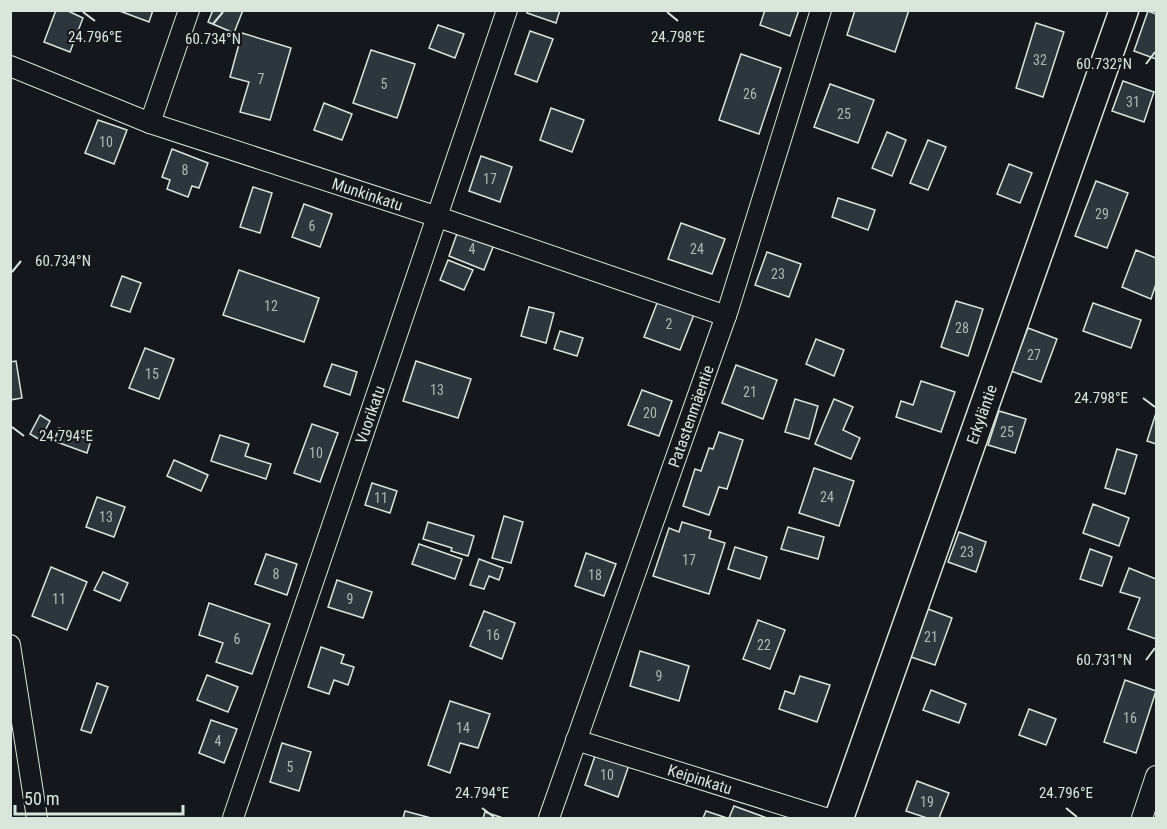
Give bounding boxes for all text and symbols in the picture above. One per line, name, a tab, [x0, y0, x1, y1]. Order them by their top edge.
text: 24.796°E	[68, 28, 122, 46]
text: 24.798°E	[651, 28, 705, 46]
text: 60.734°N	[185, 30, 241, 48]
house number: 32	[1033, 52, 1047, 68]
text: 60.732°N	[1076, 55, 1132, 73]
house number: 7	[258, 71, 265, 87]
house number: 5	[381, 76, 388, 92]
house number: 26	[743, 86, 757, 102]
house number: 31	[1126, 94, 1140, 110]
house number: 25	[837, 106, 851, 122]
house number: 10	[99, 134, 113, 150]
house number: 8	[182, 162, 189, 178]
house number: 17	[483, 171, 497, 187]
street label: Munkinkatu	[329, 174, 405, 215]
house number: 29	[1095, 206, 1109, 222]
house number: 6	[309, 218, 316, 234]
house number: 4	[469, 241, 476, 257]
house number: 24	[690, 241, 704, 257]
text: 60.734°N	[35, 252, 91, 270]
house number: 23	[771, 266, 785, 282]
house number: 12	[264, 298, 278, 314]
house number: 2	[666, 316, 673, 332]
house number: 28	[955, 320, 969, 336]
house number: 27	[1027, 347, 1041, 363]
street label: Patastenmäentie	[664, 363, 718, 470]
house number: 15	[145, 366, 159, 382]
house number: 13	[430, 382, 444, 398]
street label: Erkyläntie	[963, 382, 1001, 447]
street label: Vuorikatu	[352, 383, 389, 446]
house number: 21	[743, 384, 757, 400]
text: 24.798°E	[1074, 389, 1128, 407]
house number: 20	[643, 405, 657, 421]
house number: 25	[1000, 424, 1014, 440]
text: 24.794°E	[39, 427, 93, 445]
house number: 10	[309, 445, 323, 461]
house number: 24	[820, 489, 834, 505]
house number: 11	[374, 490, 388, 506]
house number: 13	[99, 509, 113, 525]
house number: 23	[960, 544, 974, 560]
house number: 17	[682, 552, 696, 568]
house number: 8	[273, 566, 280, 582]
house number: 18	[588, 567, 602, 583]
house number: 11	[52, 591, 66, 607]
house number: 9	[347, 591, 353, 607]
house number: 16	[486, 627, 500, 643]
house number: 21	[924, 629, 938, 645]
house number: 6	[234, 631, 241, 647]
house number: 22	[757, 637, 771, 653]
text: 60.731°N	[1076, 651, 1132, 669]
house number: 9	[656, 668, 662, 684]
house number: 16	[1123, 710, 1137, 726]
house number: 14	[456, 720, 470, 736]
house number: 4	[215, 733, 222, 749]
house number: 5	[287, 759, 294, 775]
street label: Keipinkatu	[665, 760, 734, 798]
house number: 10	[600, 767, 614, 783]
scale bar	[15, 778, 183, 816]
text: 24.794°E	[455, 784, 509, 802]
text: 24.796°E	[1039, 784, 1093, 802]
text: 50 m	[24, 788, 59, 809]
house number: 19	[920, 794, 934, 810]

